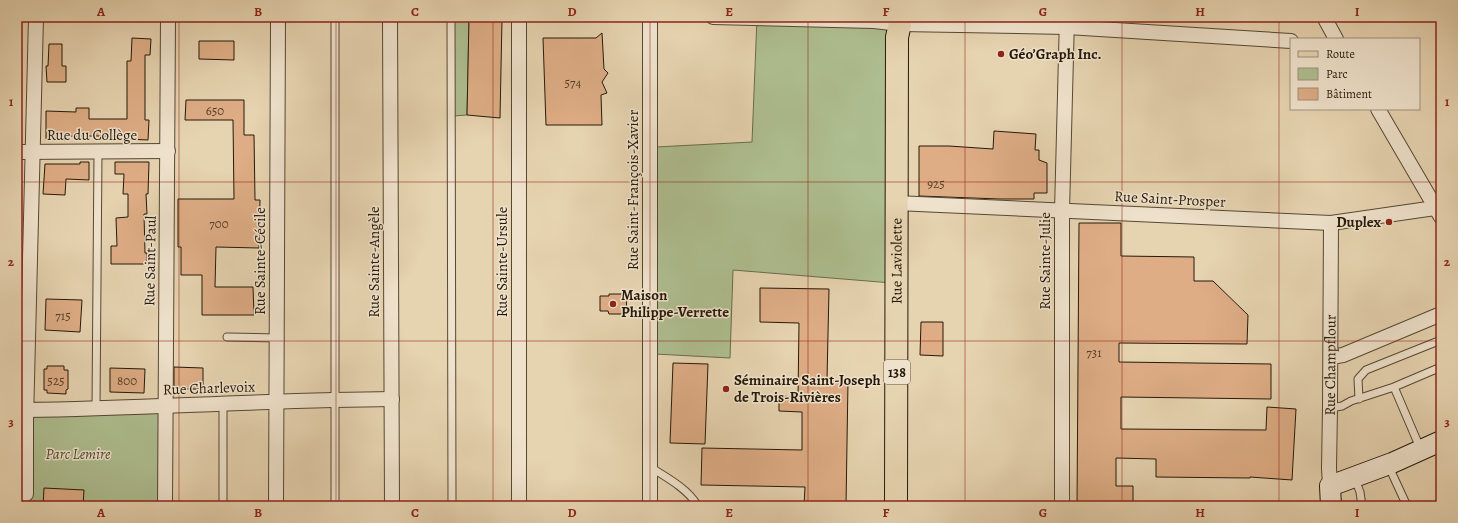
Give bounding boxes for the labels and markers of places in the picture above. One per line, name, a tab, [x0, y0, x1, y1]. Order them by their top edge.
place label: Géo’Graph Inc.	[1009, 44, 1102, 64]
marker: Géo’Graph Inc.	[996, 49, 1006, 59]
place label: Duplex	[1336, 212, 1382, 232]
marker: Duplex	[1384, 217, 1394, 227]
place label: Maison Philippe-Verrette	[621, 285, 729, 322]
marker: Maison Philippe-Verrette	[608, 299, 618, 309]
place label: Séminaire Saint-Joseph de Trois‑Rivières	[734, 370, 881, 407]
marker: Séminaire Saint-Joseph de Trois‑Rivières	[721, 384, 731, 394]

